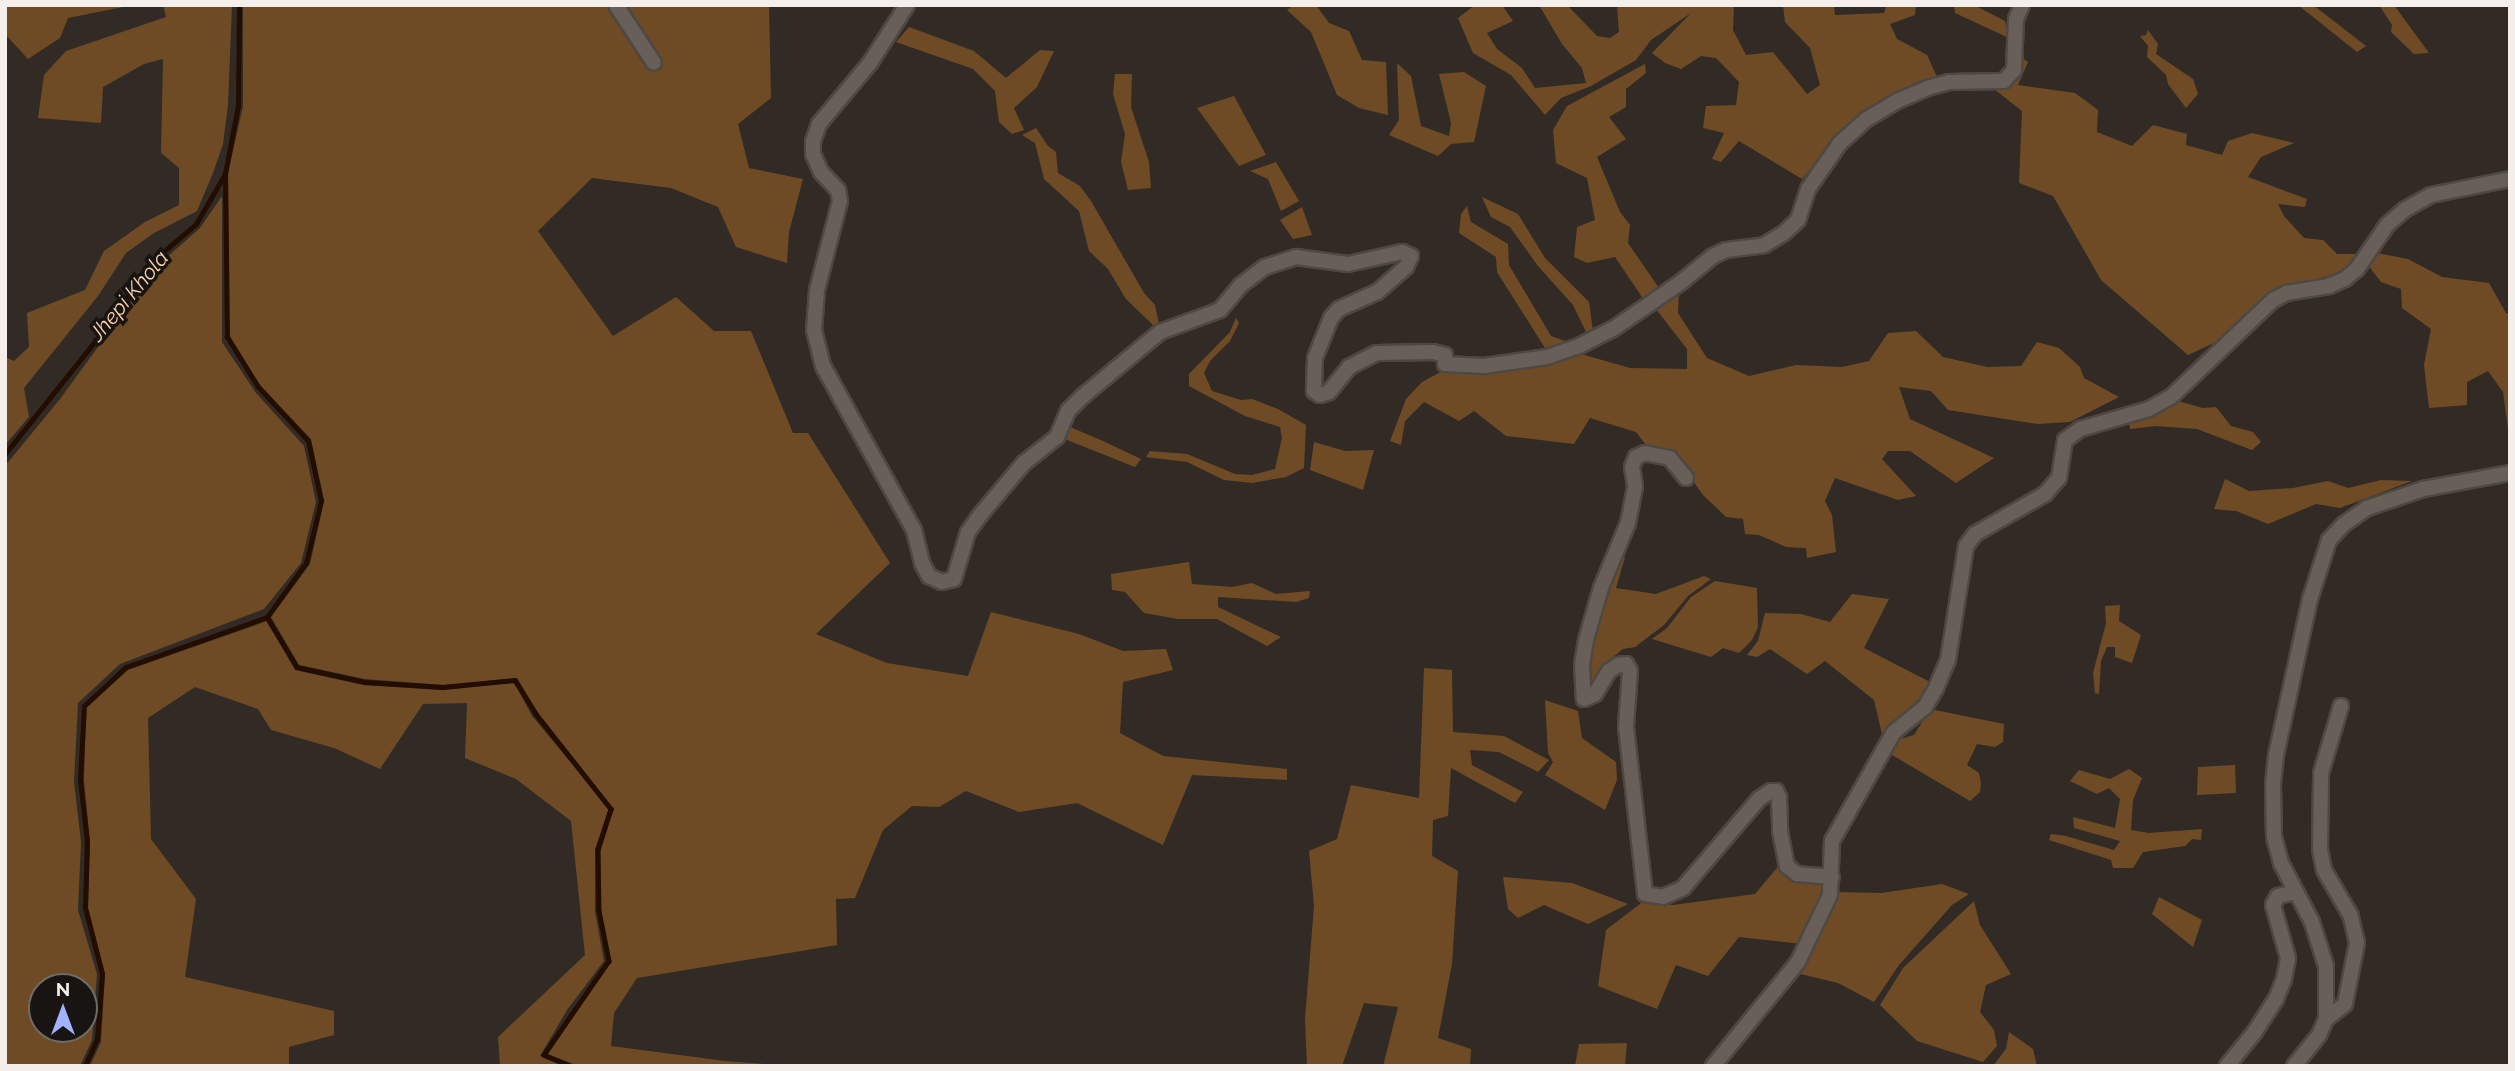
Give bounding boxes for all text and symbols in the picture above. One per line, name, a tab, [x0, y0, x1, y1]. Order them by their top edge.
water label: Jhepi Khola	[84, 246, 174, 346]
north arrow	[28, 973, 98, 1043]
text: N	[56, 978, 70, 1000]

